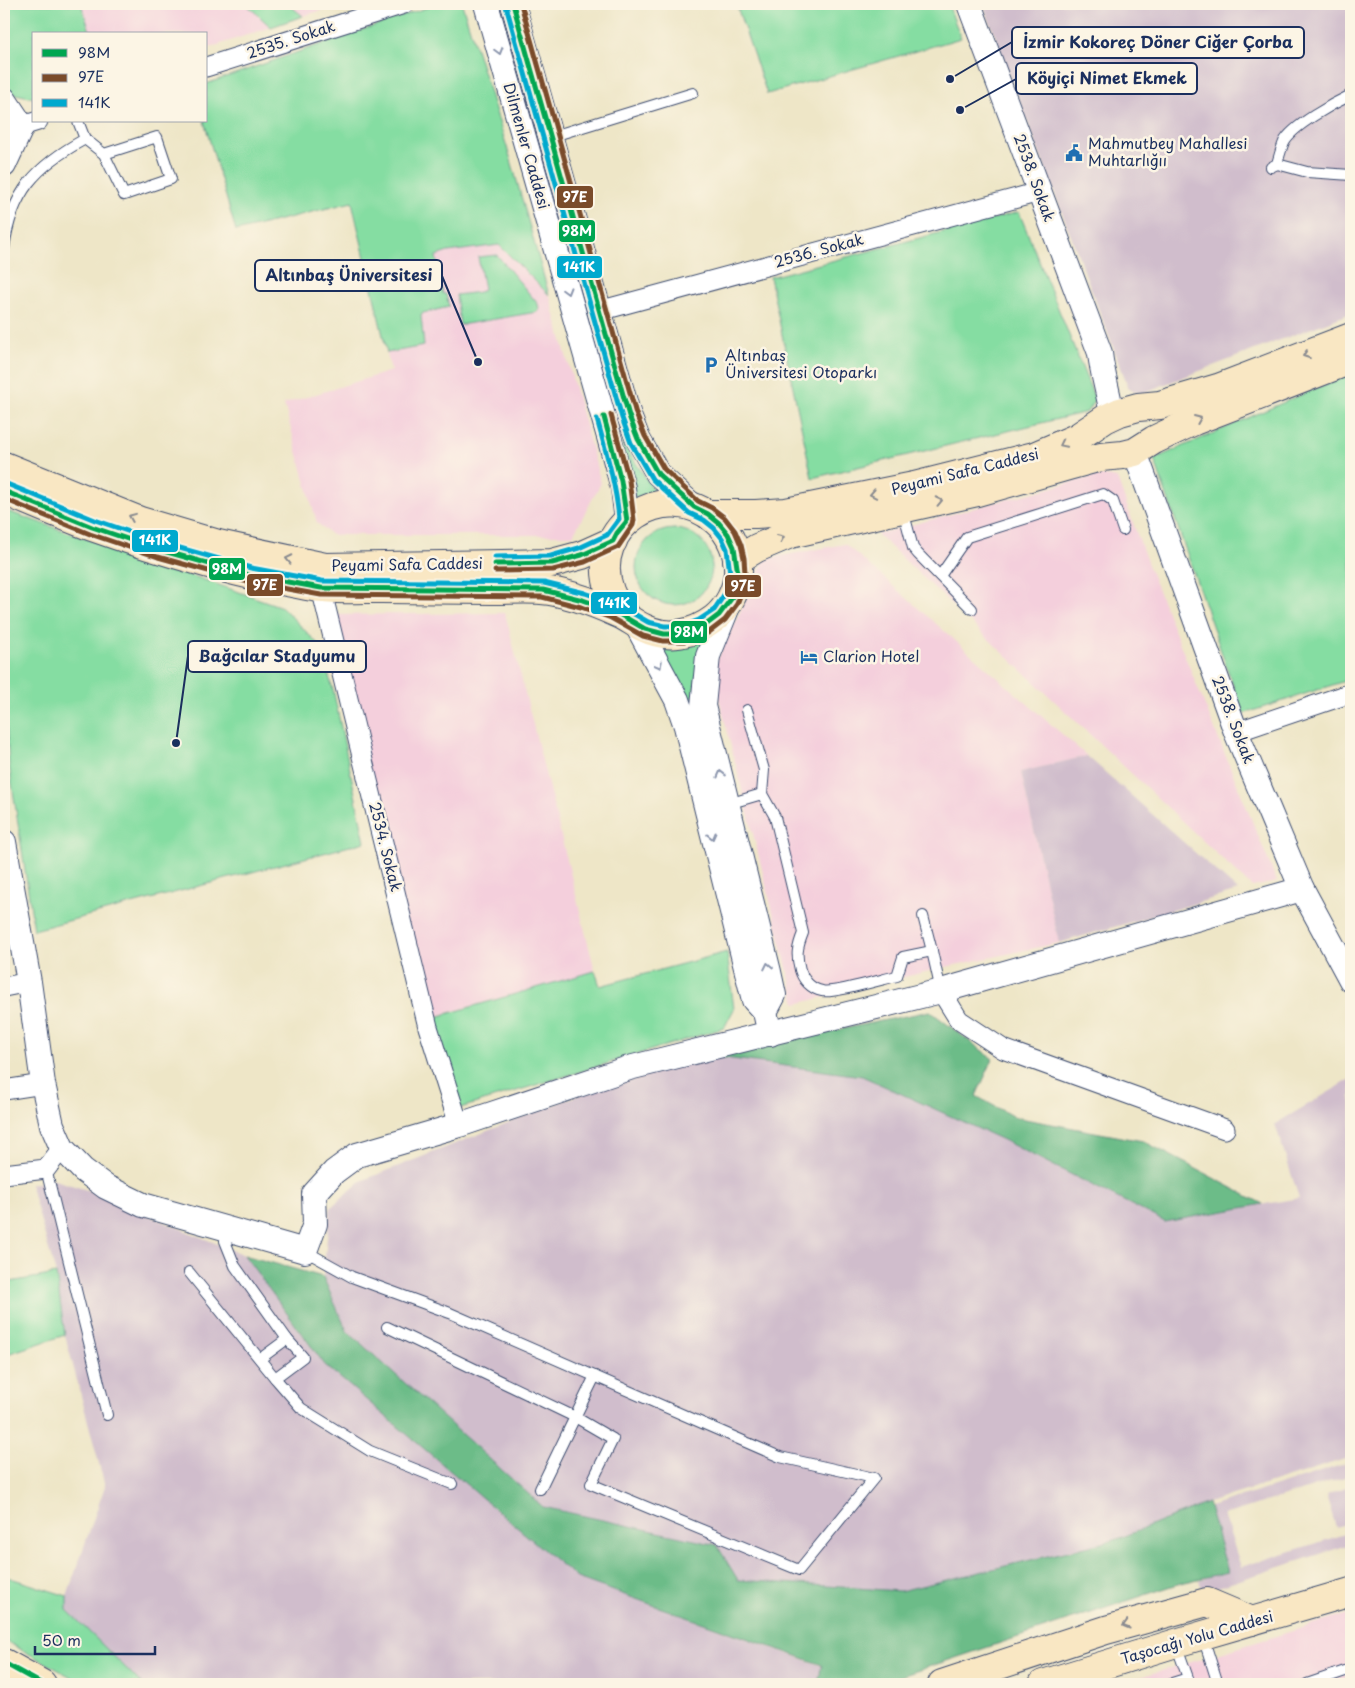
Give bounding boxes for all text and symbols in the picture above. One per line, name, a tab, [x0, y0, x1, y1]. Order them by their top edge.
street label: 2535. Sokak	[243, 13, 338, 64]
callout: İzmir Kokoreç Döner Ciğer Çorba	[1012, 27, 1304, 58]
text: İzmir Kokoreç Döner Ciğer Çorba	[1023, 29, 1293, 53]
legend	[32, 32, 208, 122]
text: 98M	[78, 40, 110, 63]
one-way arrow	[493, 46, 504, 55]
callout: Köyiçi Nimet Ekmek	[1016, 63, 1197, 94]
text: 97E	[78, 64, 105, 87]
text: Köyiçi Nimet Ekmek	[1027, 65, 1187, 89]
street label: Dilmenler Caddesi	[498, 80, 556, 211]
text: 141K	[78, 90, 110, 113]
street label: 2538. Sokak	[1009, 130, 1062, 225]
place label: Mahmutbey Mahallesi Muhtarlığıı	[1088, 131, 1247, 171]
public building icon: Mahmutbey Mahallesi Muhtarlığıı	[1064, 143, 1084, 163]
line badge: 97E	[556, 185, 594, 209]
text: 97E	[562, 186, 588, 207]
line badge: 98M	[558, 219, 596, 243]
text: 98M	[562, 220, 592, 241]
street label: 2536. Sokak	[771, 226, 866, 273]
line badge: 141K	[556, 255, 603, 279]
text: 141K	[563, 256, 595, 277]
callout: Altınbaş Üniversitesi	[255, 260, 442, 291]
text: Altınbaş Üniversitesi	[266, 262, 433, 286]
one-way arrow	[561, 287, 571, 295]
place label: Altınbaş Üniversitesi Otoparkı	[725, 343, 877, 383]
one-way arrow	[1302, 349, 1311, 359]
parking icon: Altınbaş Üniversitesi Otoparkı	[701, 355, 721, 375]
one-way arrow	[1193, 415, 1202, 426]
one-way arrow	[1059, 437, 1068, 448]
street label: Peyami Safa Caddesi	[888, 441, 1041, 500]
one-way arrow	[868, 489, 877, 499]
one-way arrow	[934, 496, 943, 507]
one-way arrow	[128, 513, 137, 524]
line badge: 141K	[131, 529, 179, 553]
text: 141K	[139, 529, 171, 550]
one-way arrow	[776, 534, 785, 545]
street label: Peyami Safa Caddesi	[331, 551, 483, 576]
one-way arrow	[285, 554, 293, 565]
line badge: 98M	[208, 557, 246, 581]
text: 98M	[212, 558, 242, 579]
line badge: 97E	[246, 573, 284, 597]
text: 97E	[252, 574, 278, 595]
line badge: 97E	[724, 574, 762, 598]
text: 97E	[730, 575, 756, 596]
line badge: 141K	[590, 591, 638, 615]
text: 141K	[598, 592, 630, 613]
line badge: 98M	[670, 620, 708, 644]
text: 98M	[674, 621, 704, 642]
callout: Bağcılar Stadyumu	[188, 641, 366, 672]
text: Bağcılar Stadyumu	[199, 643, 355, 667]
place label: Clarion Hotel	[823, 644, 919, 667]
hotel icon: Clarion Hotel	[799, 647, 819, 667]
one-way arrow	[653, 660, 663, 669]
street label: 2538. Sokak	[1207, 672, 1262, 767]
one-way arrow	[716, 771, 726, 779]
street label: 2534. Sokak	[364, 799, 409, 894]
one-way arrow	[706, 831, 717, 840]
one-way arrow	[763, 962, 774, 971]
street label: Taşocağı Yolu Caddesi	[1118, 1604, 1275, 1669]
one-way arrow	[1122, 1619, 1130, 1629]
scale bar	[35, 1623, 155, 1655]
text: 50 m	[42, 1628, 81, 1651]

